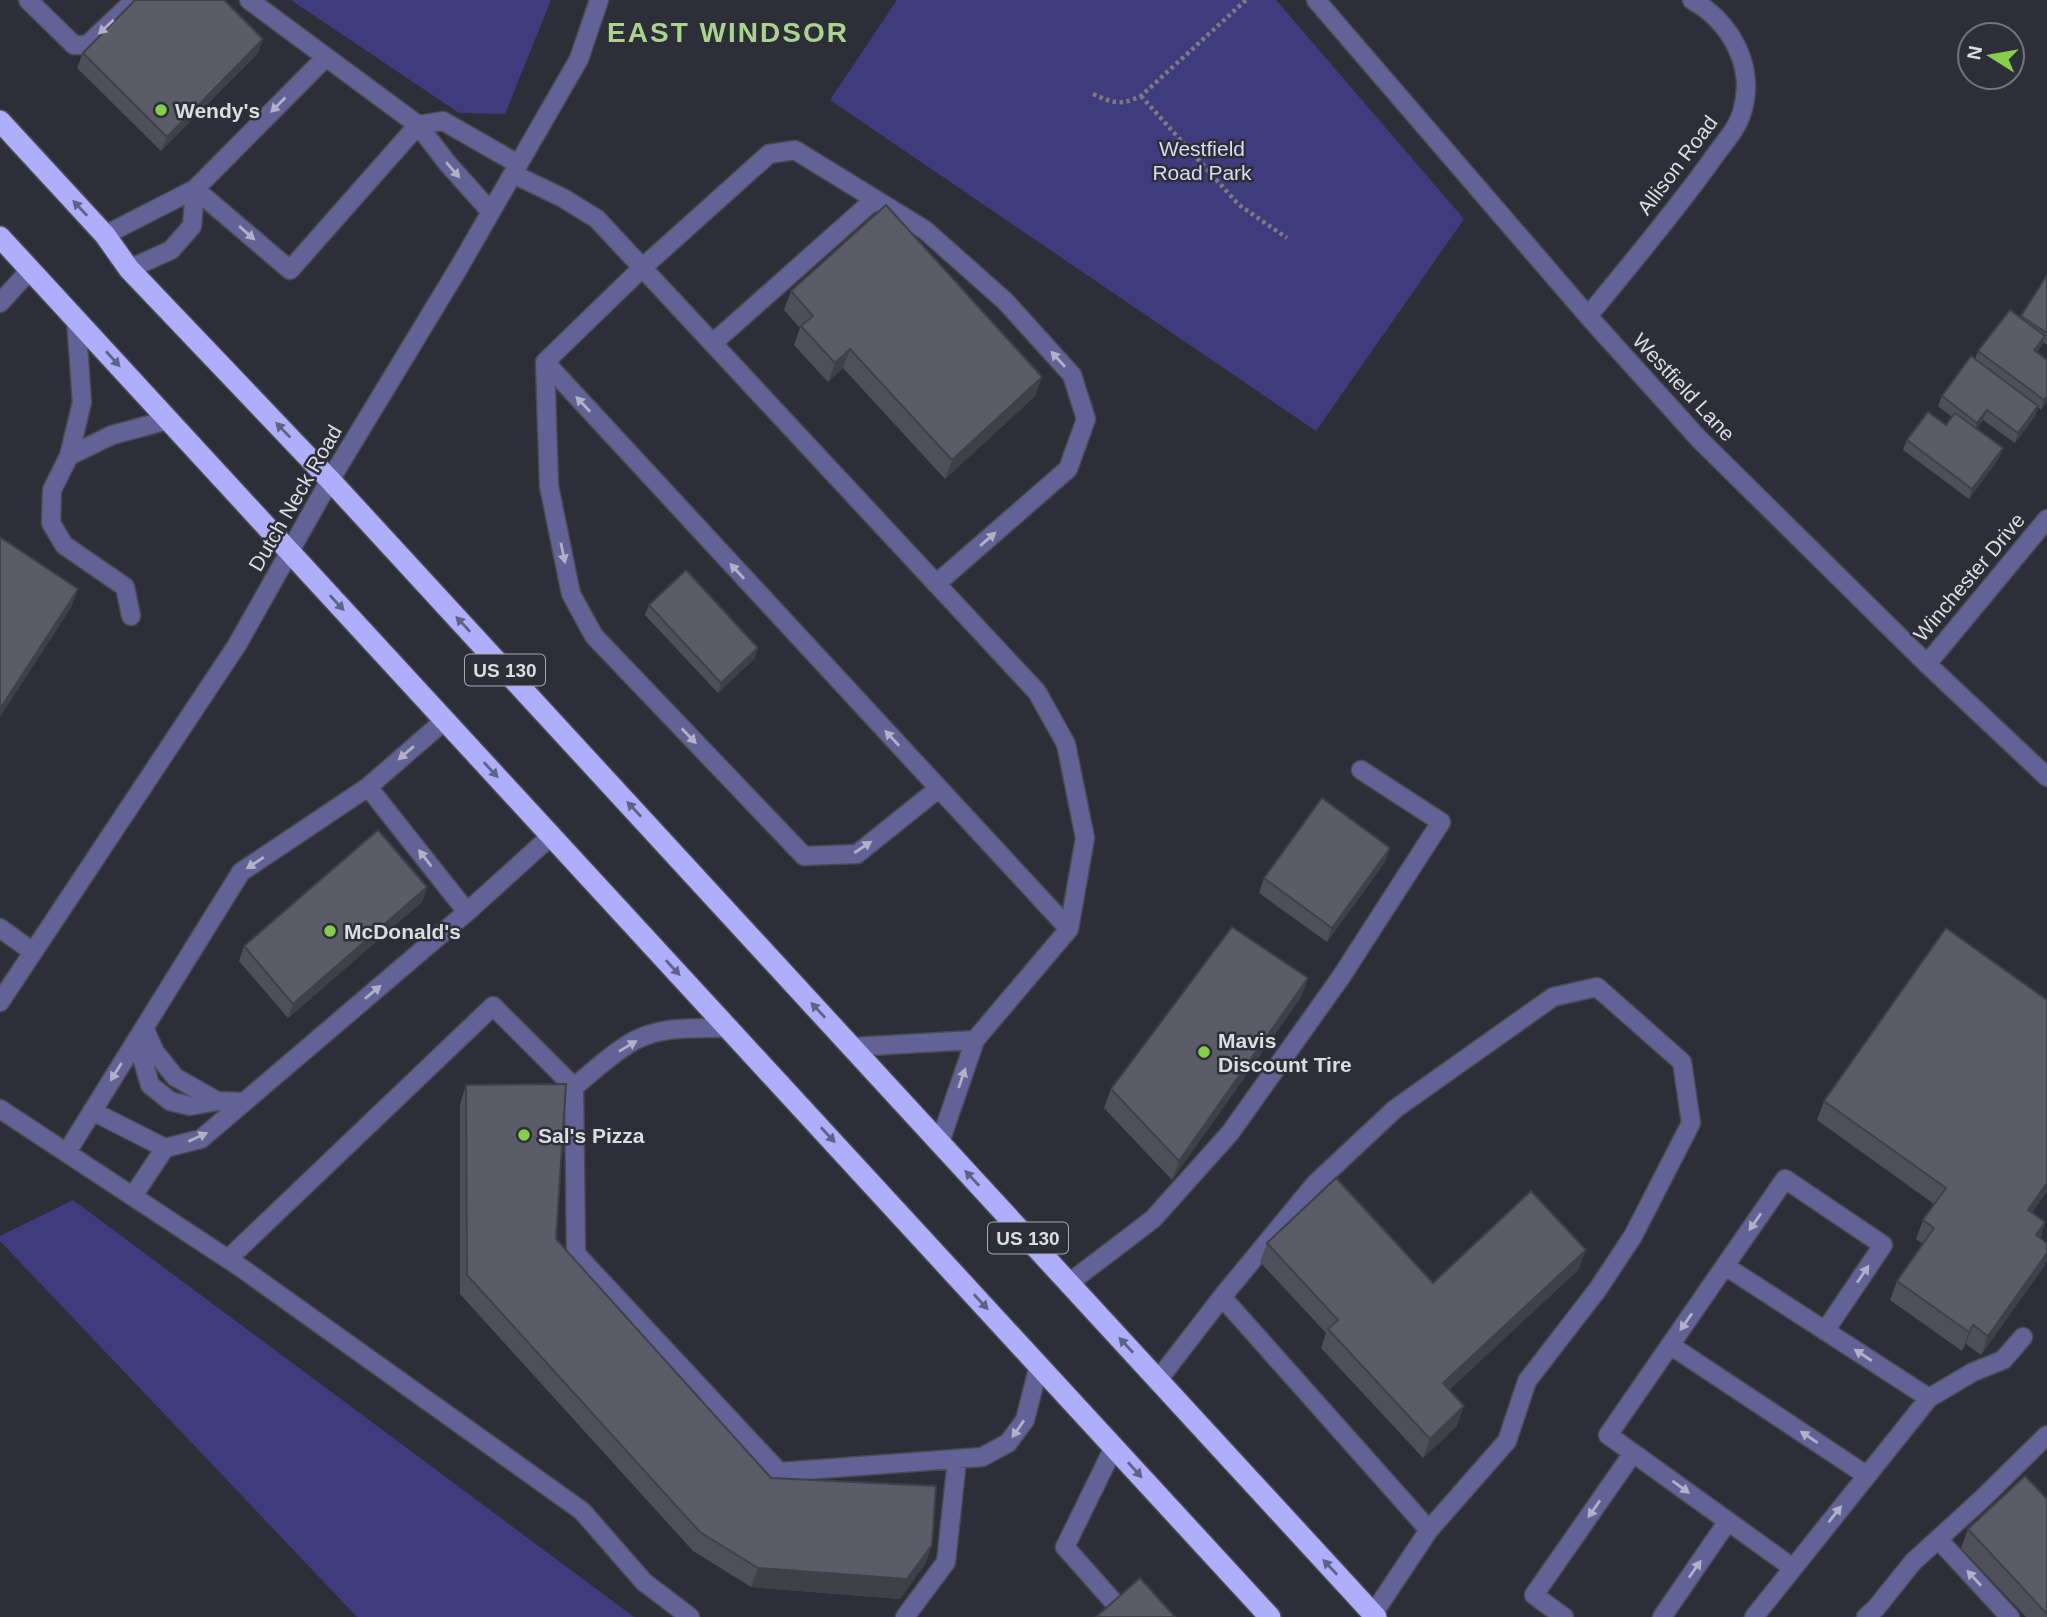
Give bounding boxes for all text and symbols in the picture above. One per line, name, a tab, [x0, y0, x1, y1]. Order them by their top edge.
district label: EAST WINDSOR	[607, 17, 849, 48]
one-way arrow	[97, 19, 115, 35]
north arrow	[1956, 21, 2026, 91]
text: N	[1963, 44, 1986, 62]
one-way arrow	[270, 97, 287, 114]
place label: Wendy's	[175, 99, 260, 122]
marker: Wendy's	[153, 102, 169, 118]
street label: Allison Road	[1632, 111, 1722, 219]
park label: Westfield Road Park	[1152, 137, 1252, 184]
one-way arrow	[445, 161, 461, 179]
one-way arrow	[73, 200, 89, 217]
one-way arrow	[238, 225, 256, 241]
street label: Westfield Lane	[1628, 328, 1740, 446]
one-way arrow	[104, 350, 120, 367]
one-way arrow	[1050, 351, 1066, 368]
one-way arrow	[576, 396, 592, 413]
street label: Dutch Neck Road	[244, 421, 346, 575]
one-way arrow	[276, 422, 292, 439]
street label: Winchester Drive	[1909, 508, 2029, 646]
one-way arrow	[979, 531, 997, 547]
one-way arrow	[557, 542, 568, 564]
one-way arrow	[730, 563, 746, 580]
one-way arrow	[329, 594, 345, 612]
one-way arrow	[455, 615, 471, 633]
road number: US 130	[465, 654, 545, 685]
one-way arrow	[681, 727, 698, 744]
one-way arrow	[884, 730, 900, 747]
one-way arrow	[398, 745, 415, 760]
one-way arrow	[483, 761, 499, 779]
one-way arrow	[626, 801, 642, 818]
one-way arrow	[853, 841, 873, 854]
one-way arrow	[417, 850, 432, 868]
one-way arrow	[246, 856, 264, 870]
place label: McDonald's	[344, 920, 461, 943]
marker: McDonald's	[322, 923, 338, 939]
one-way arrow	[665, 959, 681, 976]
one-way arrow	[364, 985, 381, 1000]
one-way arrow	[810, 1001, 826, 1019]
place label: Mavis Discount Tire	[1218, 1029, 1352, 1076]
one-way arrow	[619, 1039, 638, 1052]
marker: Mavis Discount Tire	[1196, 1044, 1212, 1060]
one-way arrow	[110, 1062, 123, 1081]
one-way arrow	[957, 1067, 968, 1088]
place label: Sal's Pizza	[538, 1124, 645, 1147]
one-way arrow	[819, 1126, 835, 1143]
marker: Sal's Pizza	[516, 1127, 532, 1143]
one-way arrow	[188, 1131, 208, 1143]
one-way arrow	[964, 1169, 980, 1187]
one-way arrow	[1748, 1213, 1762, 1231]
road number: US 130	[988, 1222, 1068, 1254]
one-way arrow	[1856, 1265, 1870, 1283]
one-way arrow	[973, 1293, 989, 1310]
one-way arrow	[1679, 1313, 1693, 1331]
one-way arrow	[1118, 1336, 1134, 1354]
one-way arrow	[1853, 1349, 1872, 1362]
one-way arrow	[1011, 1420, 1025, 1438]
one-way arrow	[1799, 1431, 1819, 1444]
one-way arrow	[1127, 1461, 1143, 1479]
one-way arrow	[1672, 1480, 1690, 1494]
one-way arrow	[1587, 1500, 1601, 1518]
one-way arrow	[1828, 1505, 1842, 1523]
one-way arrow	[1322, 1559, 1338, 1576]
one-way arrow	[1688, 1560, 1702, 1578]
one-way arrow	[1966, 1569, 1982, 1587]

